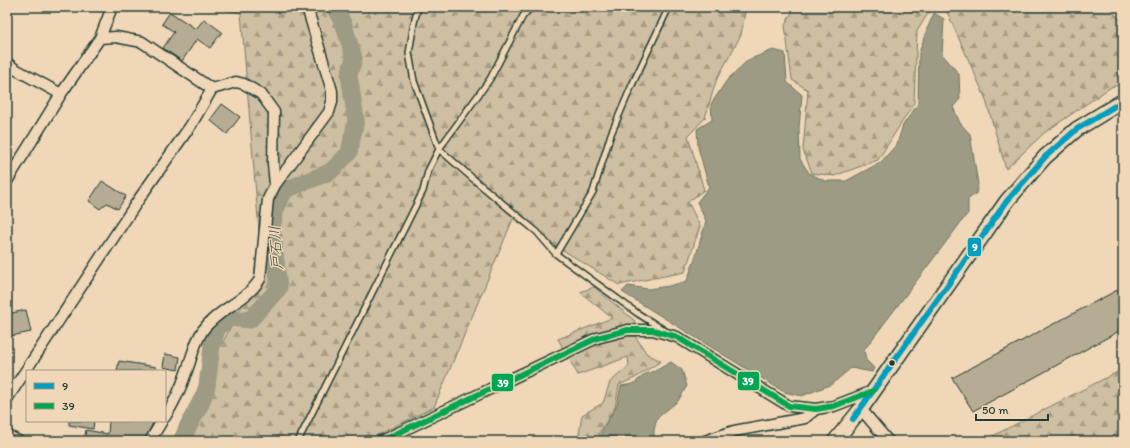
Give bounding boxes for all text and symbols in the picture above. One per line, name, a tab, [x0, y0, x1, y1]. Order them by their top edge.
water label: 戸石川	[265, 225, 287, 271]
line badge: 9	[967, 237, 982, 257]
text: 9	[972, 241, 978, 254]
unlabelled marker	[887, 358, 897, 368]
legend	[26, 370, 166, 422]
line badge: 39	[737, 371, 760, 391]
line badge: 39	[491, 373, 514, 392]
text: 39	[742, 375, 754, 388]
text: 39	[497, 377, 509, 390]
text: 9	[62, 379, 68, 393]
scale bar	[976, 396, 1048, 422]
text: 39	[62, 399, 75, 413]
text: 50 m	[982, 403, 1008, 417]

